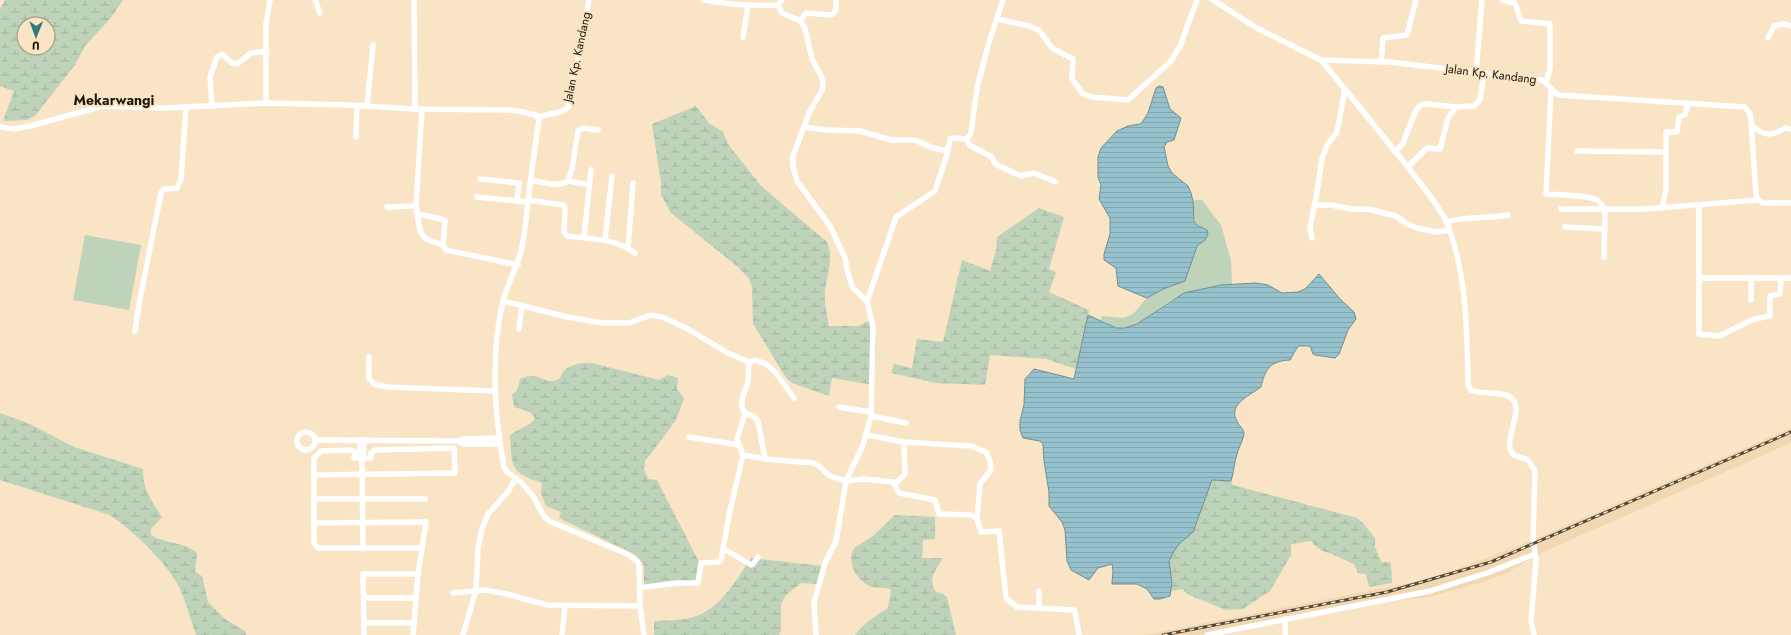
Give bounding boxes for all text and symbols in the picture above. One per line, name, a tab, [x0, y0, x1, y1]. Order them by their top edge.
street label: Jalan Kp. Kandang	[558, 10, 595, 106]
north arrow	[16, 16, 56, 56]
text: U	[32, 38, 40, 54]
street label: Jalan Kp. Kandang	[1442, 59, 1538, 89]
district label: Mekarwangi	[74, 90, 155, 110]

